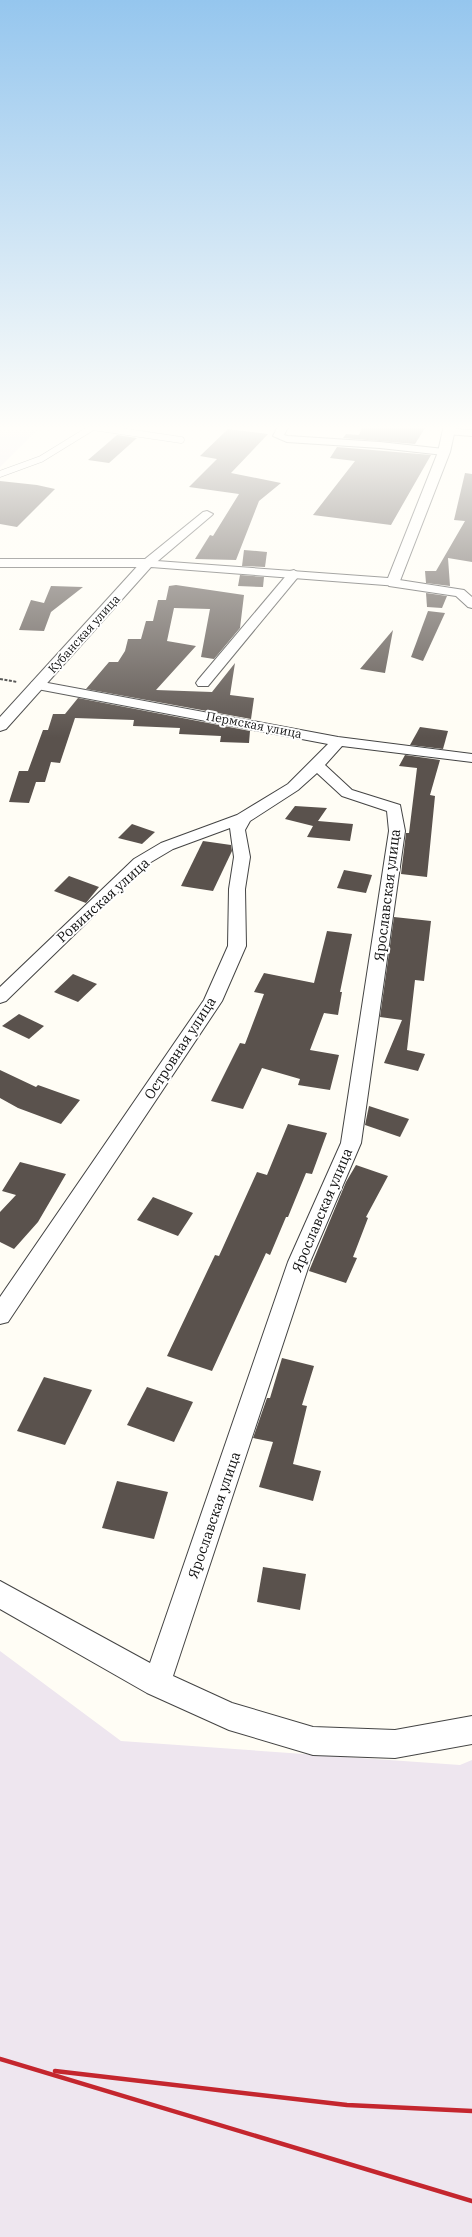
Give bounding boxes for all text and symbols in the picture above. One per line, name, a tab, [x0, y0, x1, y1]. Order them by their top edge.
street label: Кубанская улица	[44, 591, 123, 676]
street label: Пермская улица	[205, 708, 304, 741]
street label: Ярославская улица	[370, 828, 404, 962]
street label: Ровинская улица	[53, 853, 153, 946]
street label: Островная улица	[140, 993, 220, 1103]
street label: Ярославская улица	[288, 1145, 356, 1275]
street label: Ярославская улица	[184, 1449, 244, 1581]

